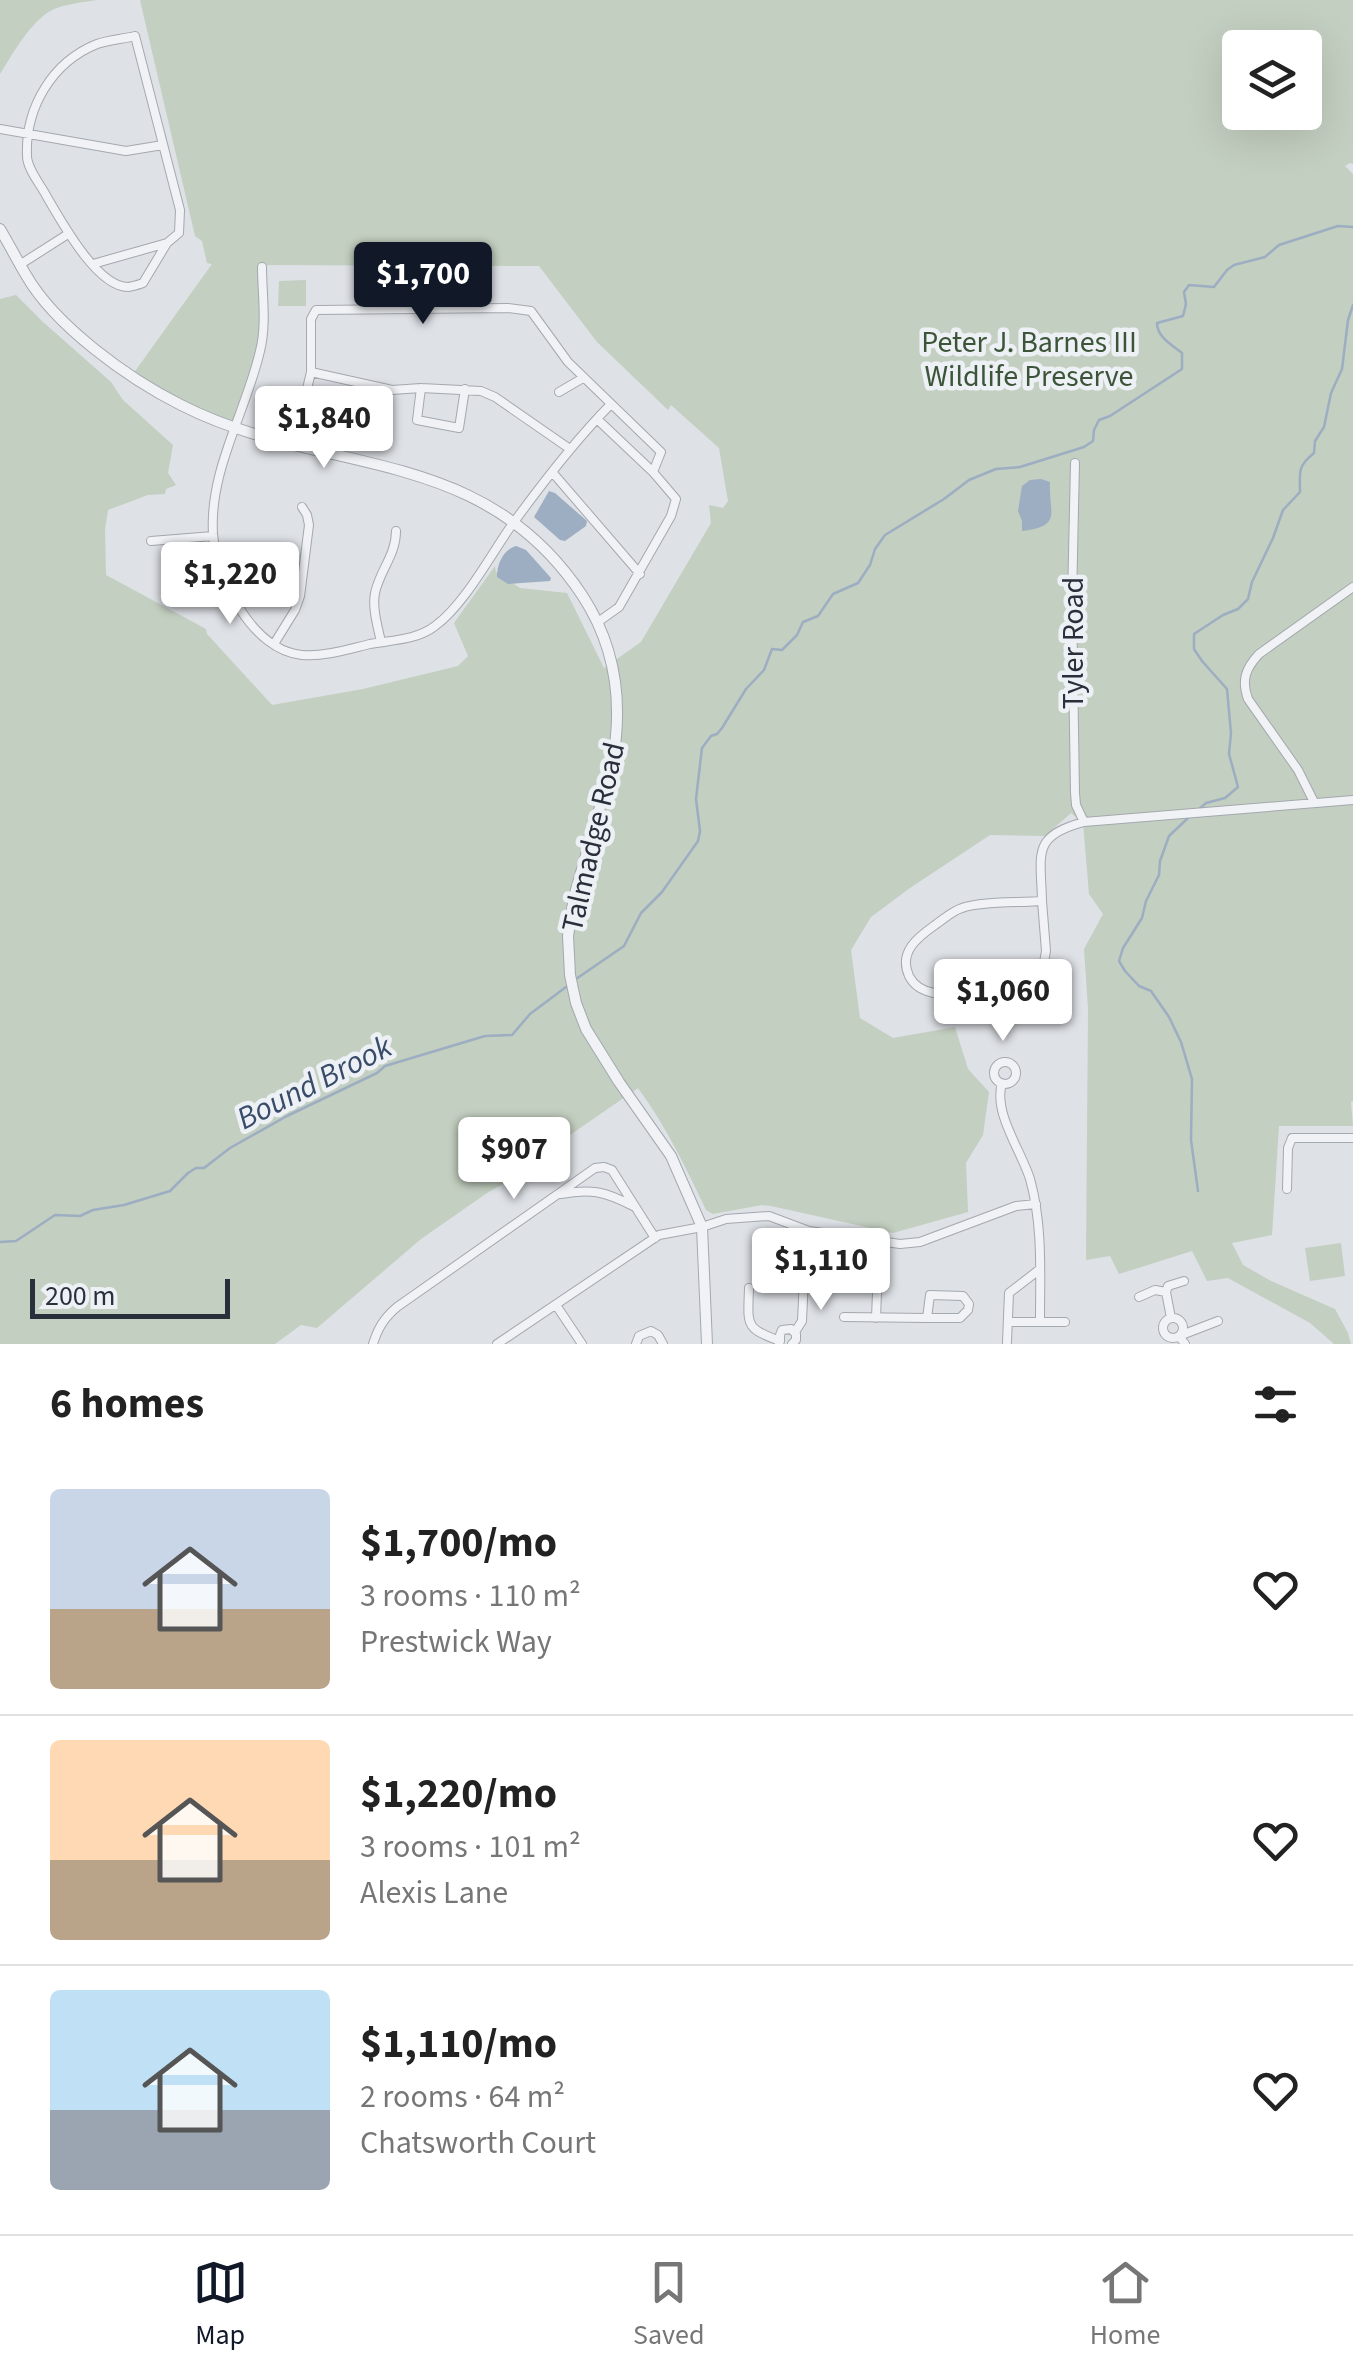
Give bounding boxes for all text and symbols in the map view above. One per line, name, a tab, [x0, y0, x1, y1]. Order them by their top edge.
map controls	[1222, 30, 1322, 130]
button: layers	[1222, 30, 1322, 130]
pin: $1,700	[342, 242, 504, 327]
text: $1,700	[376, 251, 470, 297]
park label: Peter J. Barnes III Wildlife Preserve	[921, 321, 1137, 398]
pin: $1,840	[243, 386, 405, 471]
text: $1,840	[277, 395, 371, 441]
pin: $1,220	[149, 542, 311, 627]
text: $1,220	[183, 551, 277, 597]
street label: Tyler Road	[1052, 577, 1095, 709]
street label: Talmadge Road	[551, 738, 636, 936]
pin: $1,060	[922, 959, 1084, 1044]
text: $1,060	[956, 968, 1050, 1014]
water label: Bound Brook	[229, 1024, 401, 1142]
pin: $907	[455, 1117, 573, 1202]
text: $907	[480, 1126, 548, 1172]
pin: $1,110	[740, 1228, 902, 1313]
text: $1,110	[774, 1237, 868, 1283]
scale bar	[30, 1274, 230, 1318]
text: 200 m	[45, 1276, 116, 1316]
text: 6 homes	[50, 1374, 204, 1434]
icon: filters	[1248, 1377, 1303, 1432]
text: $1,700/mo	[360, 1513, 557, 1573]
icon: home	[130, 1529, 250, 1649]
icon: heart	[1248, 1562, 1303, 1617]
text: 3 rooms · 110 m²	[360, 1573, 581, 1619]
text: Prestwick Way	[360, 1619, 552, 1665]
text: $1,220/mo	[360, 1764, 557, 1824]
icon: home	[130, 1780, 250, 1900]
icon: heart	[1248, 1813, 1303, 1868]
text: 3 rooms · 101 m²	[360, 1824, 581, 1870]
text: Alexis Lane	[360, 1870, 508, 1916]
text: $1,110/mo	[360, 2014, 557, 2074]
icon: home	[130, 2030, 250, 2150]
icon: heart	[1248, 2063, 1303, 2118]
text: 2 rooms · 64 m²	[360, 2074, 565, 2120]
text: Chatsworth Court	[360, 2120, 596, 2166]
tab: Map	[193, 2255, 248, 2355]
tab: Saved	[633, 2255, 704, 2355]
tab: Home	[1090, 2255, 1160, 2355]

